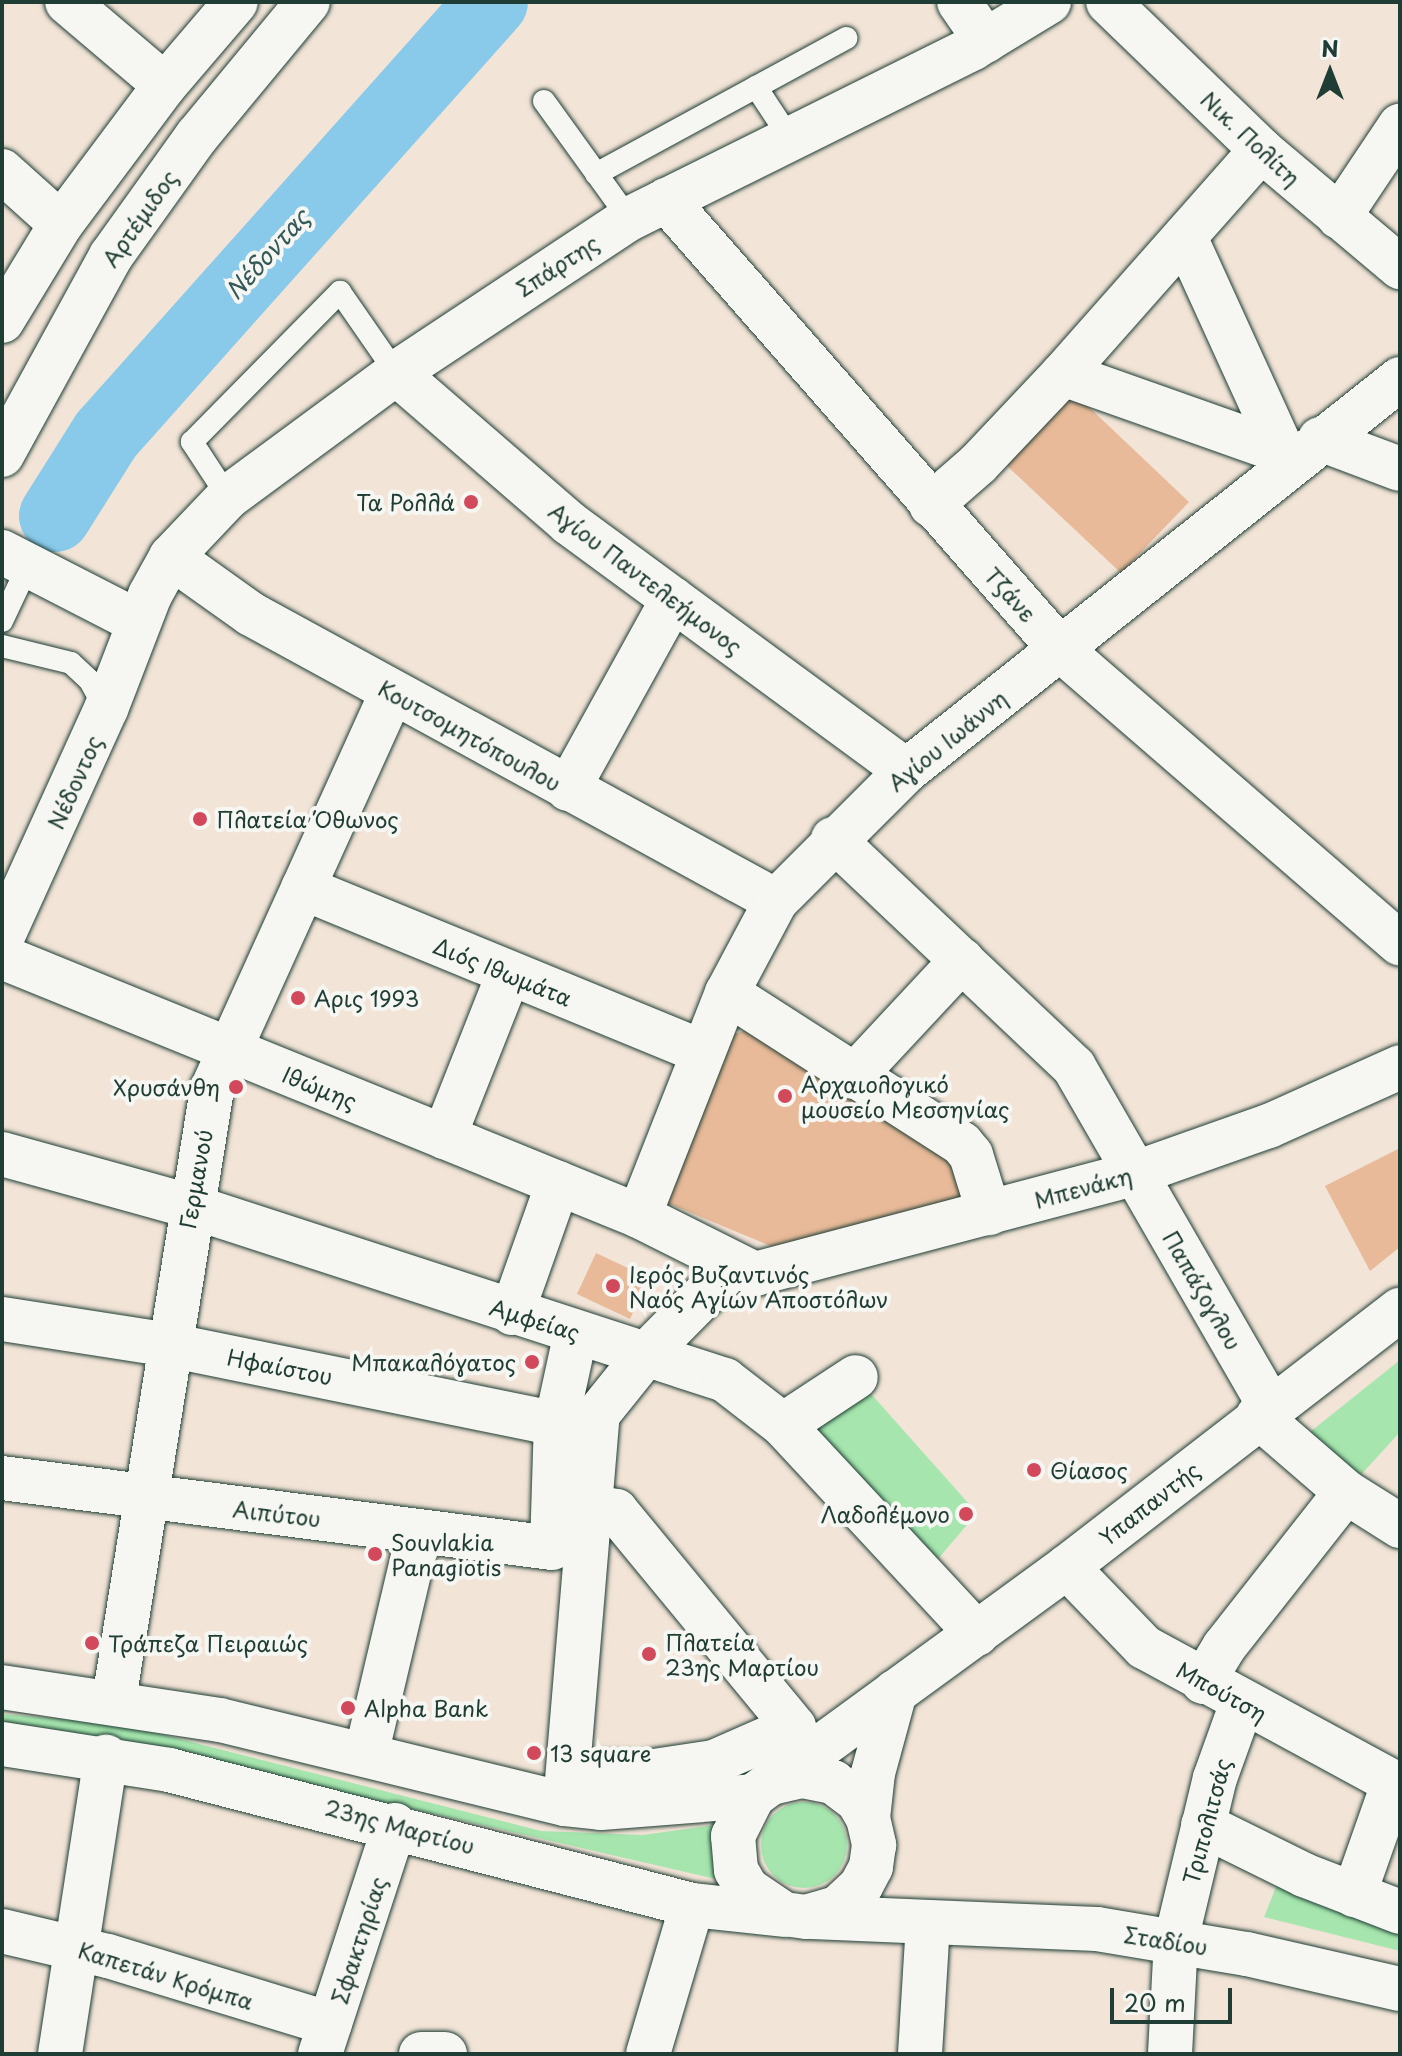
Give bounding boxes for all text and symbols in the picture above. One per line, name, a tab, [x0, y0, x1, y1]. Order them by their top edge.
text: N	[1321, 31, 1339, 64]
north arrow	[1290, 32, 1370, 112]
street label: Νικ. Πολίτη	[1196, 85, 1306, 191]
street label: Αρτέμιδος	[96, 165, 182, 271]
water label: Νέδoντας	[219, 203, 315, 305]
street label: Σπάρτης	[511, 229, 603, 301]
place label: Τα Ρολλά	[356, 489, 455, 515]
marker: Τα Ρολλά	[462, 493, 480, 511]
street label: Αγίου Παντελεήμονος	[544, 497, 748, 659]
street label: Τζάνε	[980, 561, 1042, 627]
street label: Κουτσομητόπουλου	[374, 674, 566, 796]
street label: Αγίου Ιωάννη	[882, 684, 1012, 796]
street label: Νέδοντος	[42, 731, 106, 833]
place label: Πλατεία Όθωνος	[216, 806, 398, 832]
marker: Πλατεία Όθωνος	[191, 810, 209, 828]
street label: Διός Ιθωμάτα	[430, 931, 576, 1011]
place label: Αρις 1993	[314, 985, 420, 1011]
marker: Αρις 1993	[289, 989, 307, 1007]
street label: Ιθώμης	[279, 1060, 361, 1114]
place label: Αρχαιολογικό μουσείο Μεσσηνίας	[801, 1070, 1010, 1122]
place label: Χρυσάνθη	[113, 1074, 220, 1100]
marker: Χρυσάνθη	[227, 1078, 245, 1096]
marker: Αρχαιολογικό μουσείο Μεσσηνίας	[776, 1087, 794, 1105]
street label: Γερμανού	[173, 1127, 217, 1231]
street label: Μπενάκη	[1031, 1161, 1135, 1213]
street label: Παπάζογλου	[1158, 1226, 1248, 1354]
place label: Ιερός Βυζαντινός Ναός Αγίων Αποστόλων	[629, 1260, 889, 1312]
marker: Ιερός Βυζαντινός Ναός Αγίων Αποστόλων	[604, 1277, 622, 1295]
street label: Αμφείας	[487, 1293, 583, 1345]
street label: Ηφαίστου	[225, 1343, 335, 1389]
place label: Μπακαλόγατος	[351, 1349, 516, 1375]
marker: Μπακαλόγατος	[523, 1353, 541, 1371]
street label: Υπαπαντής	[1094, 1456, 1204, 1550]
place label: Θίασος	[1050, 1457, 1128, 1483]
marker: Θίασος	[1025, 1461, 1043, 1479]
street label: Αιπύτου	[232, 1495, 322, 1531]
place label: Λαδολέμονο	[821, 1501, 950, 1527]
marker: Λαδολέμονο	[957, 1505, 975, 1523]
place label: Souvlakia Panagiotis	[391, 1528, 501, 1580]
marker: Souvlakia Panagiotis	[366, 1545, 384, 1563]
place label: Πλατεία 23ης Μαρτίου	[665, 1628, 819, 1680]
place label: Τράπεζα Πειραιώς	[108, 1630, 309, 1656]
marker: Τράπεζα Πειραιώς	[83, 1634, 101, 1652]
marker: Πλατεία 23ης Μαρτίου	[640, 1645, 658, 1663]
street label: Μπούτση	[1172, 1656, 1272, 1726]
place label: Alpha Bank	[364, 1695, 488, 1721]
marker: Alpha Bank	[339, 1699, 357, 1717]
place label: 13 square	[550, 1740, 653, 1766]
marker: 13 square	[525, 1744, 543, 1762]
street label: Τριπολιτσάς	[1177, 1755, 1235, 1887]
street label: 23ης Μαρτίου	[322, 1793, 478, 1859]
street label: Σφακτηρίας	[325, 1873, 391, 2007]
street label: Σταδίου	[1122, 1920, 1210, 1960]
street label: Καπετάν Κρόμπα	[75, 1936, 257, 2014]
scale bar	[1114, 1972, 1236, 2022]
text: 20 m	[1124, 1984, 1186, 2020]

